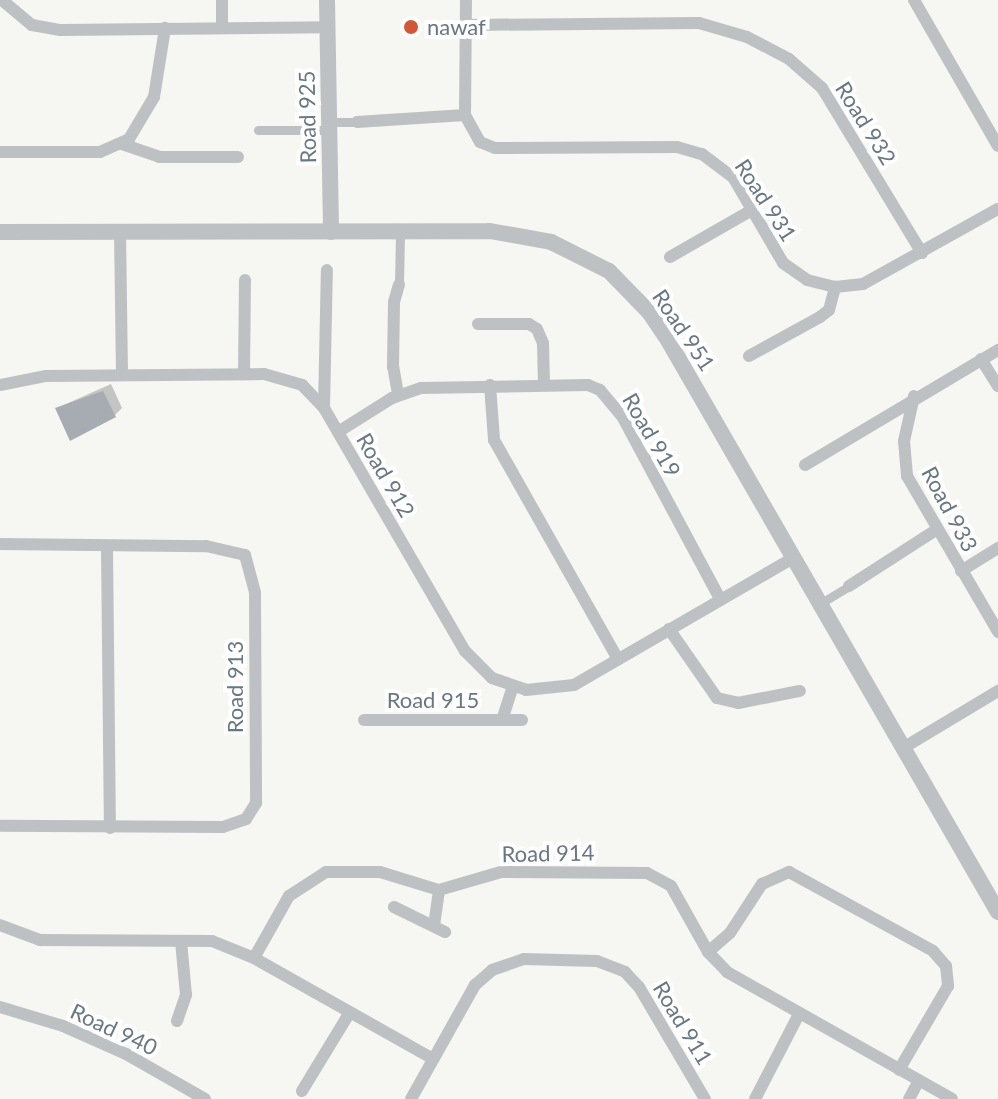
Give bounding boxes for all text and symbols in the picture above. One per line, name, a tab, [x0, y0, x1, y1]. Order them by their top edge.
place label: nawaf	[427, 14, 486, 40]
marker: nawaf	[402, 18, 420, 36]
street label: Road 925	[293, 70, 321, 164]
street label: Road 932	[830, 77, 902, 169]
street label: Road 931	[730, 154, 802, 246]
street label: Road 951	[647, 284, 721, 376]
street label: Road 919	[617, 388, 687, 482]
street label: Road 912	[351, 428, 421, 522]
street label: Road 933	[917, 462, 983, 556]
street label: Road 913	[222, 641, 248, 733]
street label: Road 915	[387, 687, 479, 713]
street label: Road 914	[501, 839, 595, 867]
street label: Road 911	[648, 976, 718, 1070]
street label: Road 940	[66, 997, 162, 1061]

